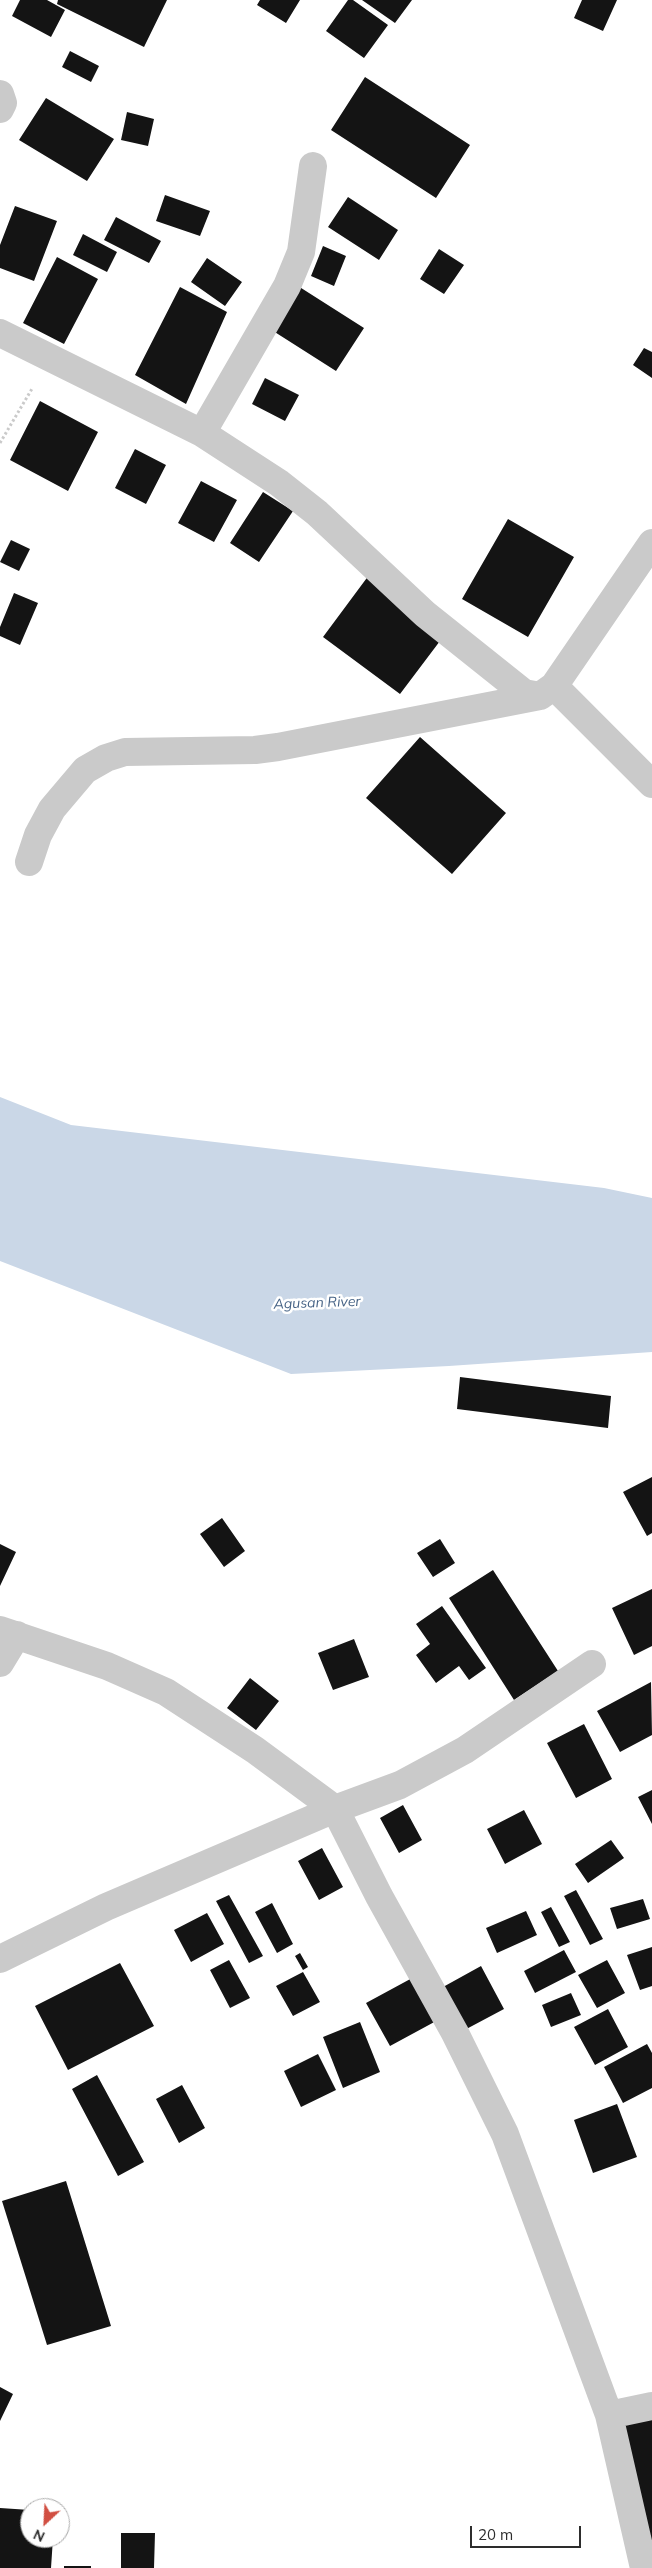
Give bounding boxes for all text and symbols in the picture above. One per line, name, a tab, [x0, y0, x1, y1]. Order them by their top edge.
water label: Agusan River	[273, 1293, 361, 1313]
north arrow	[20, 2498, 70, 2548]
scale bar	[472, 2516, 583, 2548]
text: N	[30, 2525, 48, 2546]
text: 20 m	[478, 2525, 513, 2544]

